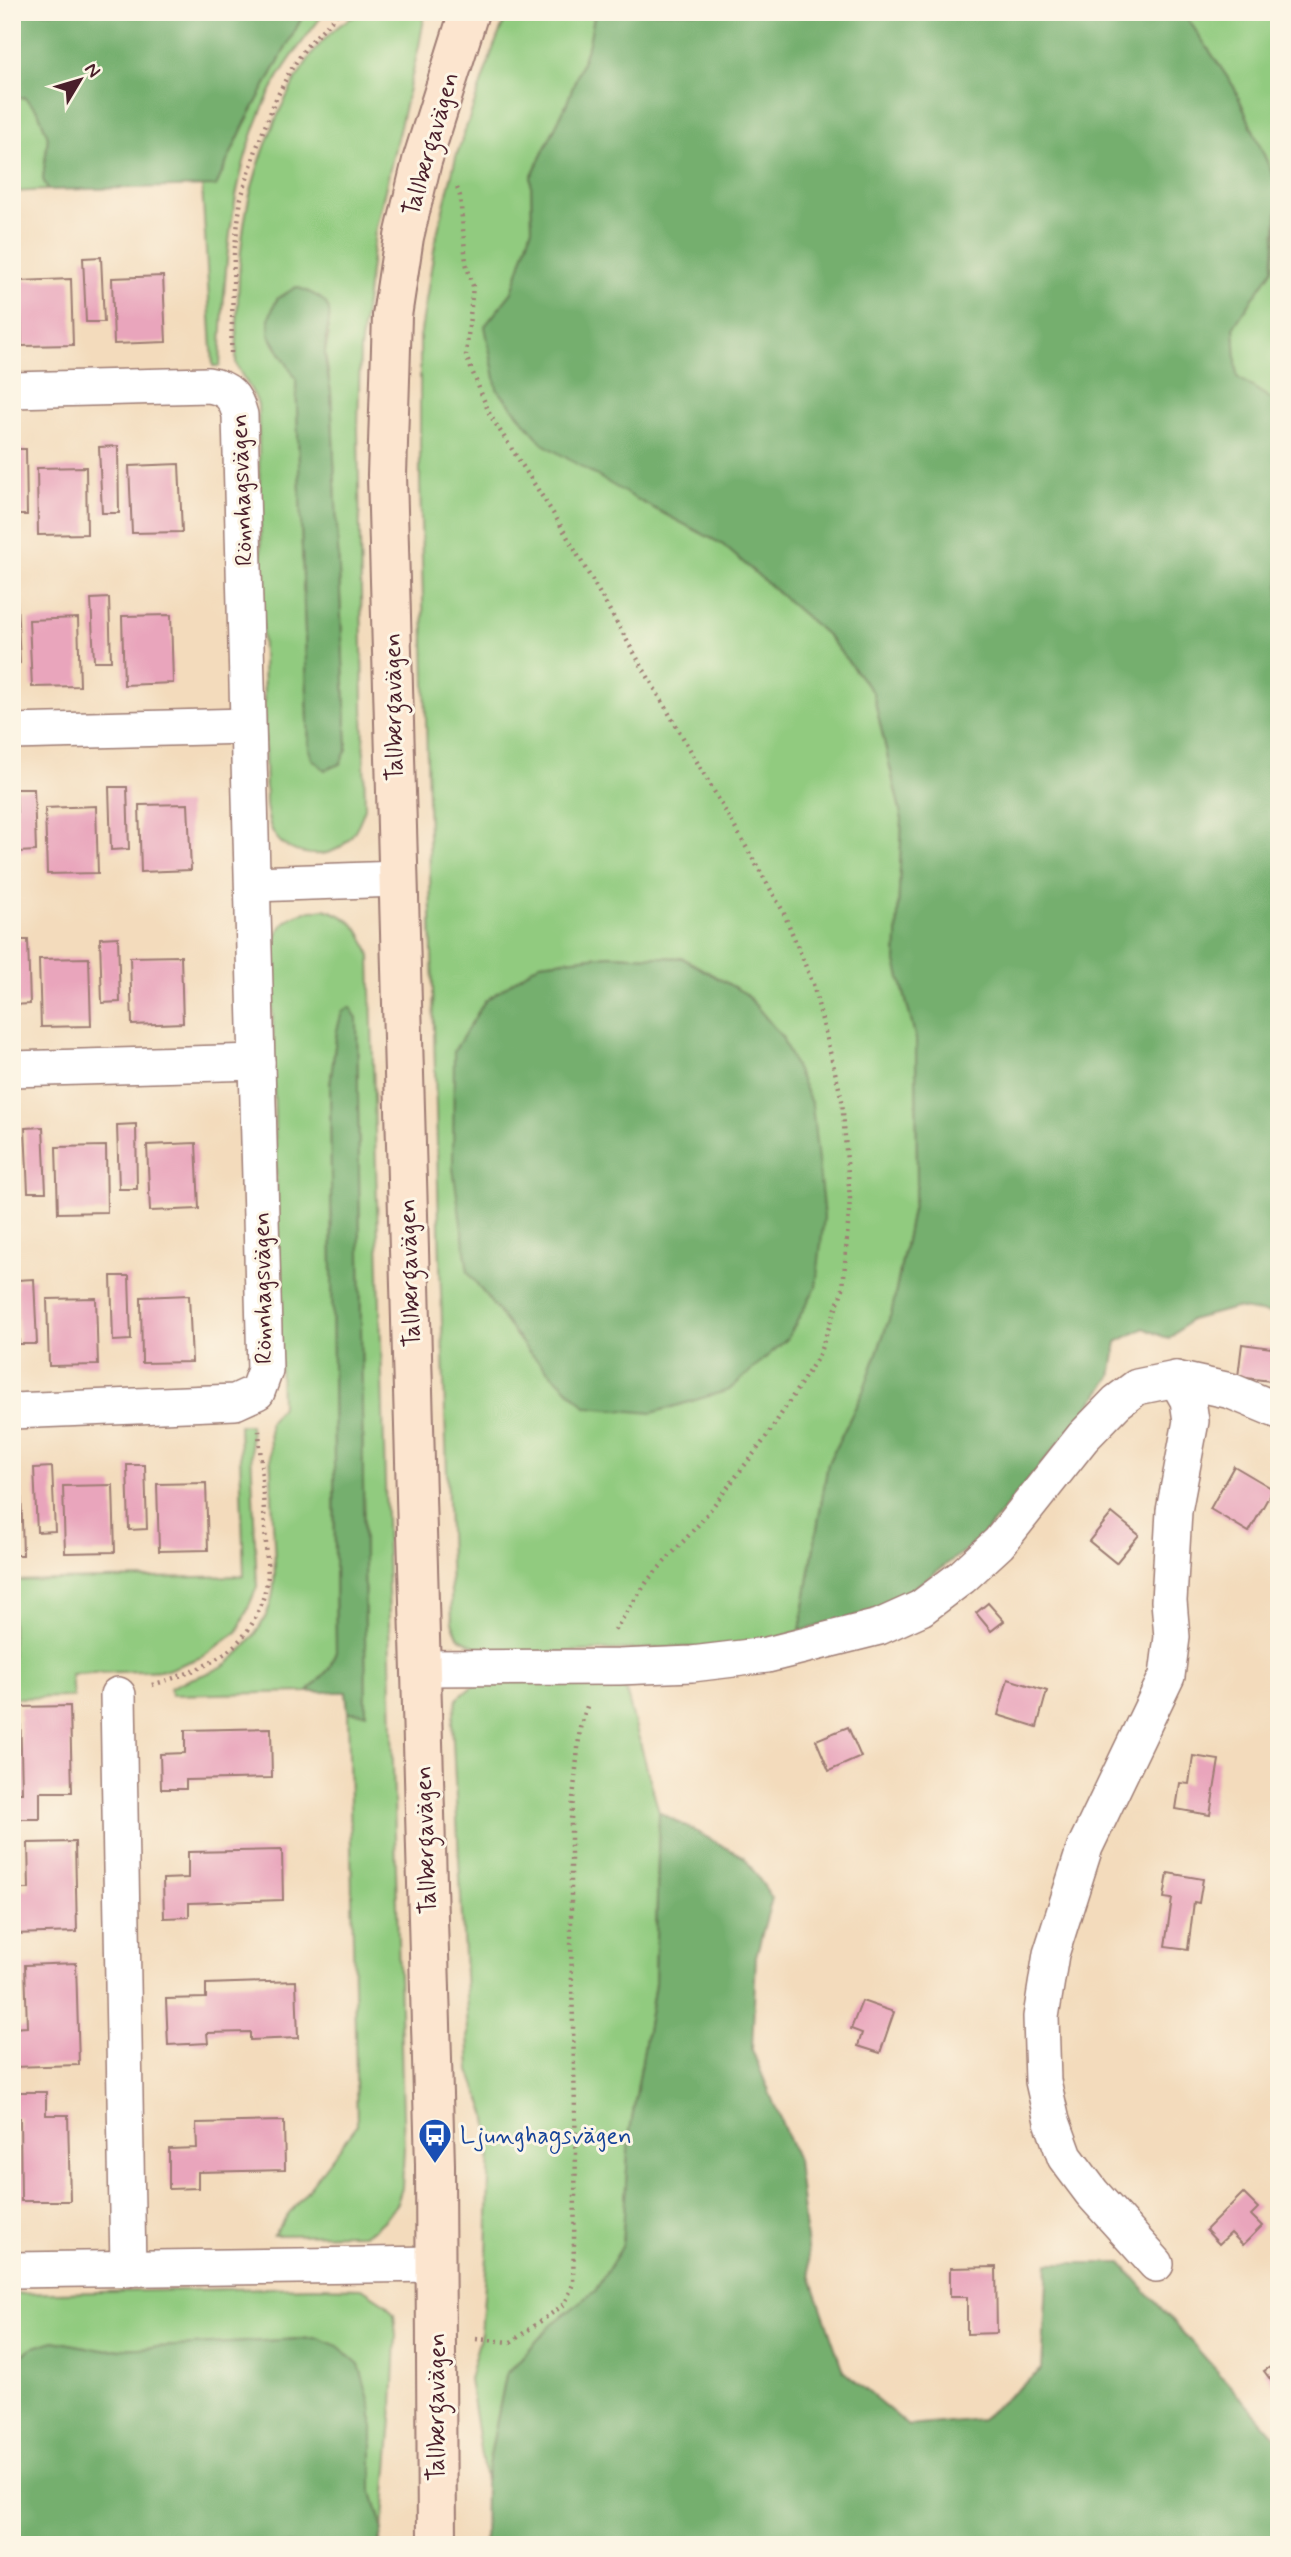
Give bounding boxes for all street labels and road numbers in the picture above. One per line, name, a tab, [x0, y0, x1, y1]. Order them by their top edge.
street label: Tallbergavägen	[396, 69, 470, 221]
street label: Rönnhagsvägen	[224, 413, 261, 567]
street label: Tallbergavägen	[378, 632, 414, 781]
street label: Tallbergavägen	[392, 1198, 432, 1348]
street label: Rönnhagsvägen	[247, 1212, 280, 1364]
street label: Tallbergavägen	[408, 1765, 448, 1915]
street label: Tallbergavägen	[422, 2333, 456, 2481]

